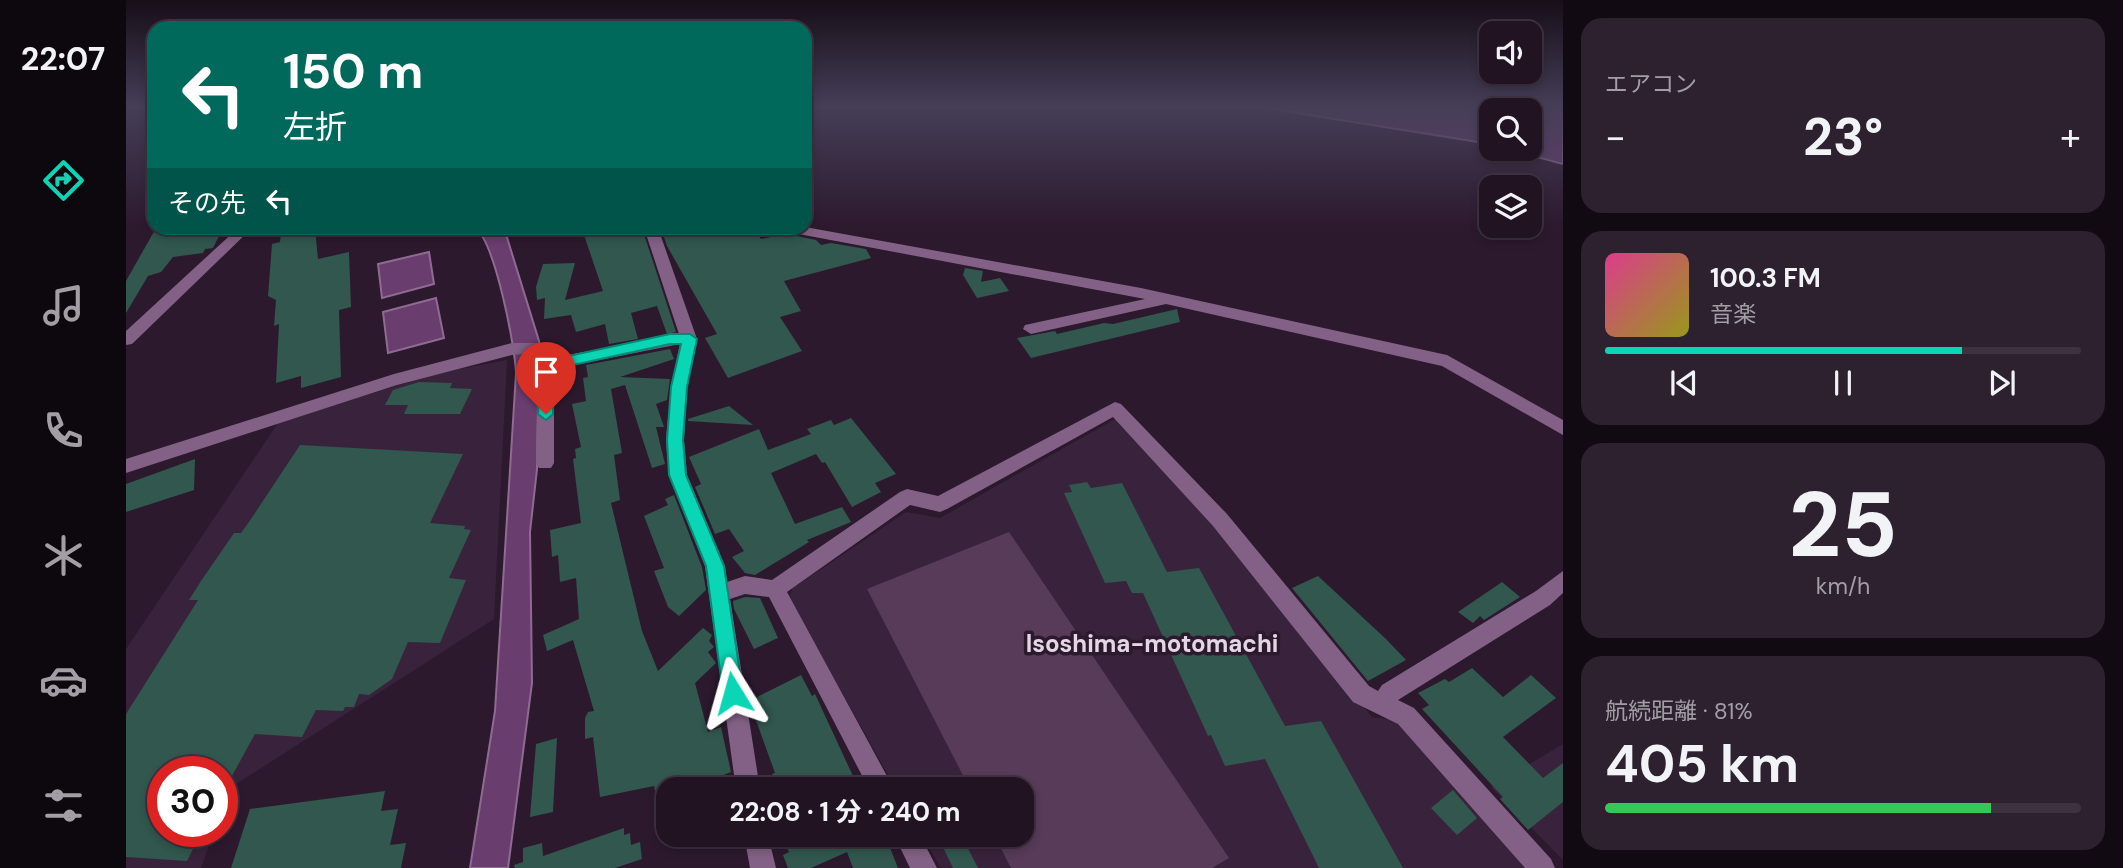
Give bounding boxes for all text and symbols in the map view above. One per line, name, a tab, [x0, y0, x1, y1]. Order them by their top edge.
map controls	[1479, 21, 1542, 238]
button: sound	[1479, 21, 1542, 84]
text: 22:07	[21, 38, 105, 80]
text: 150 m	[283, 39, 423, 103]
icon: left	[168, 49, 259, 140]
text: エアコン	[1605, 69, 1697, 99]
button: search	[1479, 98, 1542, 161]
text: 23°	[1803, 103, 1883, 171]
text: 左折	[283, 106, 347, 148]
text: −	[1605, 112, 1626, 162]
text: +	[2060, 112, 2081, 162]
icon: directions	[39, 156, 88, 205]
button: layers	[1479, 175, 1542, 238]
icon: left	[260, 182, 298, 220]
text: その先	[168, 186, 246, 220]
text: 100.3 FM	[1710, 261, 1821, 295]
icon: music	[39, 281, 88, 330]
text: 音楽	[1710, 299, 1756, 329]
pin	[516, 342, 576, 414]
icon: arrive	[527, 353, 565, 391]
icon: previous	[1665, 364, 1703, 402]
icon: pause	[1824, 364, 1862, 402]
icon: next	[1983, 364, 2021, 402]
icon: phone	[39, 406, 88, 455]
text: 25	[1788, 466, 1898, 584]
icon: climate	[39, 531, 88, 580]
text: km/h	[1816, 571, 1870, 601]
district label: Isoshima-motomachi	[1026, 628, 1278, 659]
icon: car	[39, 656, 88, 705]
position arrow	[696, 656, 770, 730]
text: 航続距離 · 81%	[1605, 696, 1753, 726]
text: 405 km	[1605, 730, 1799, 798]
speed limit sign: 30	[147, 756, 238, 847]
icon: filters	[39, 781, 88, 830]
text: 22:08 · 1 分 · 240 m	[729, 795, 961, 829]

